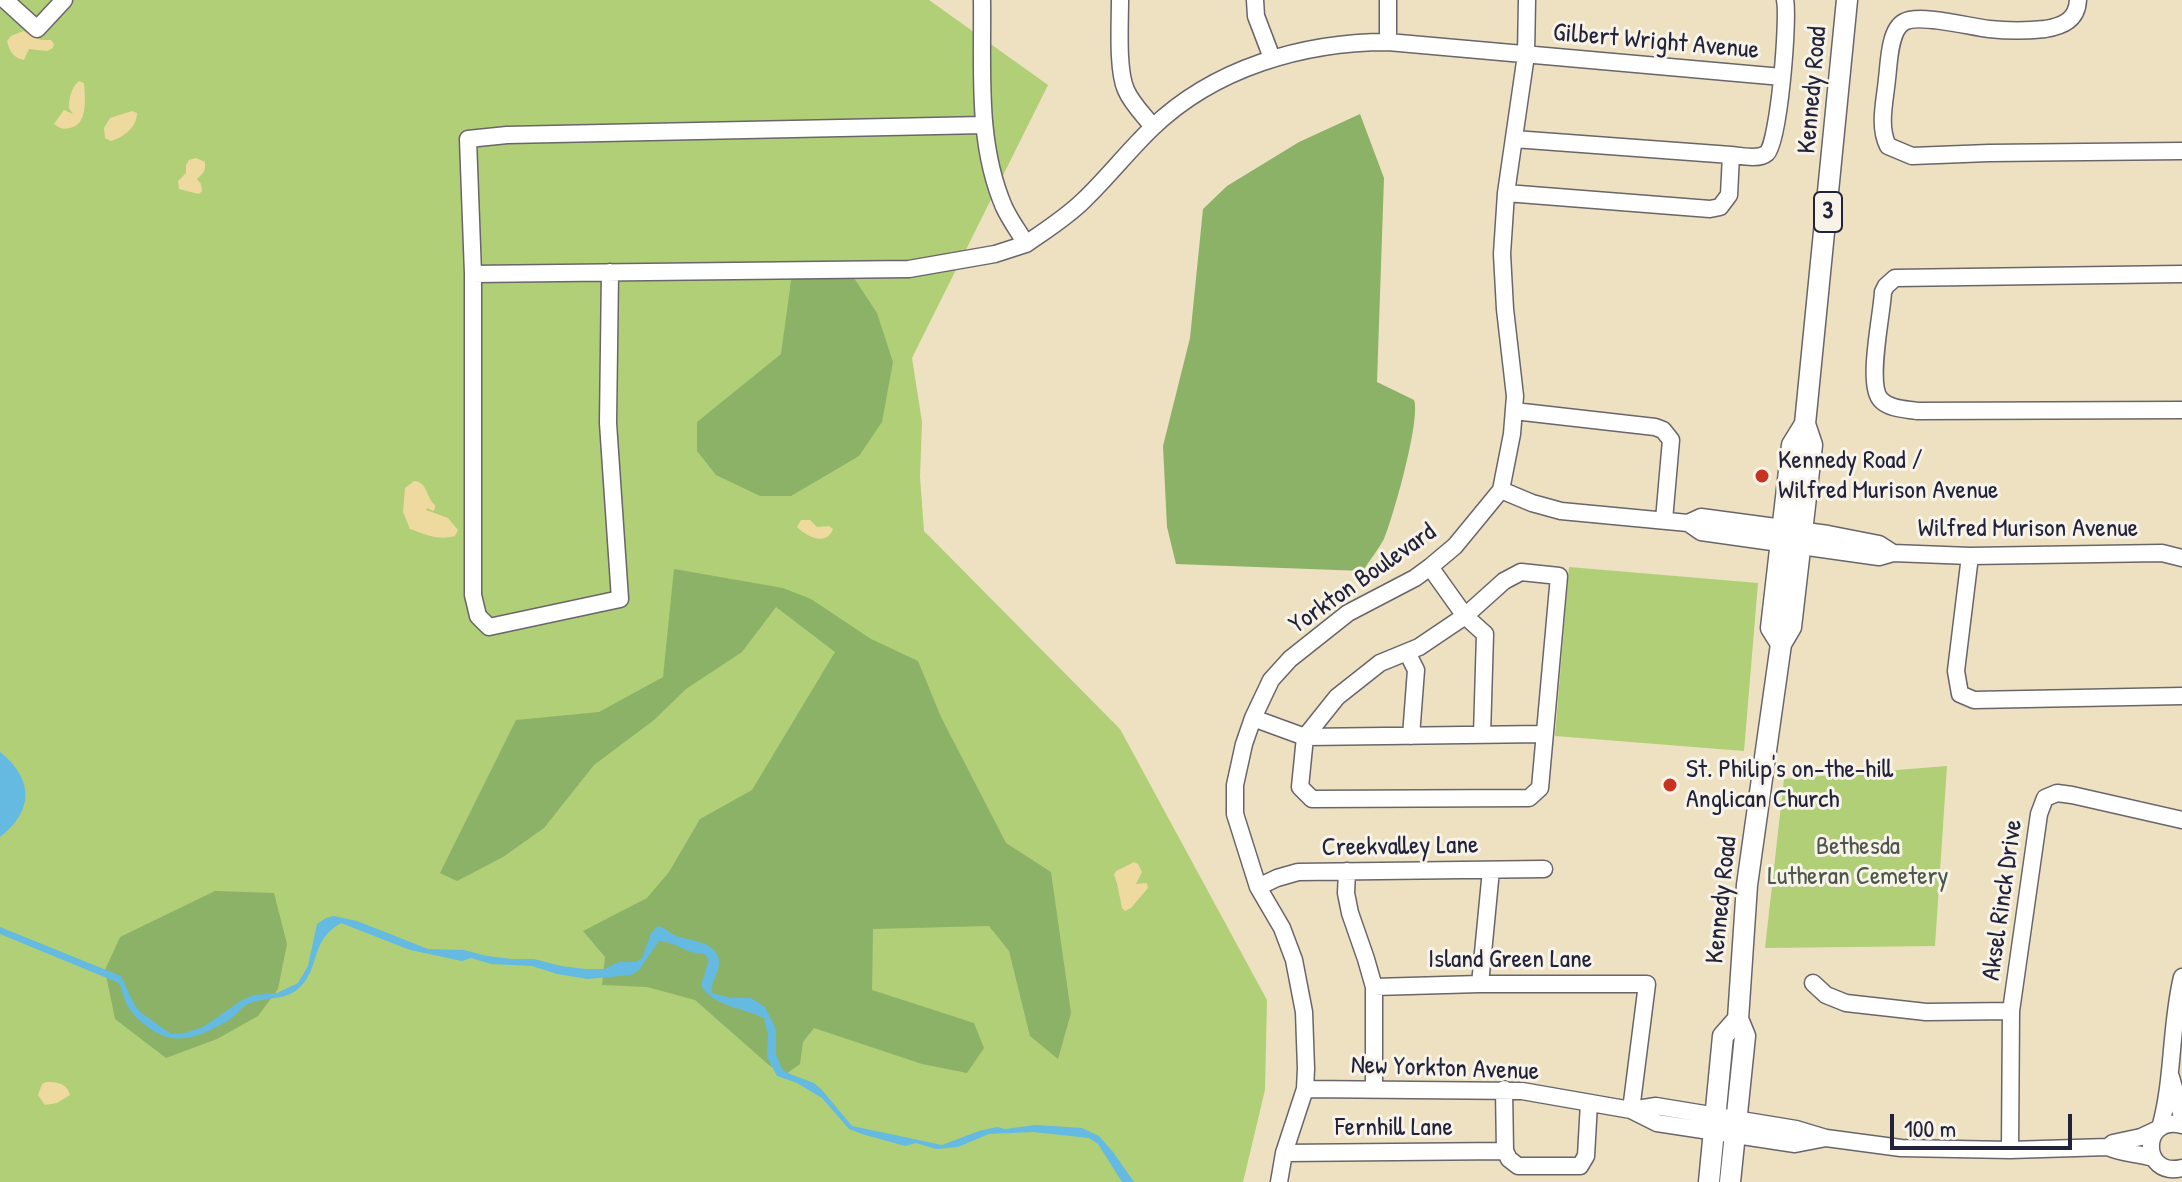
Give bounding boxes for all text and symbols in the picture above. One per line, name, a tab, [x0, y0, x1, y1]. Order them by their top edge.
street label: Gilbert Wright Avenue	[1552, 17, 1760, 67]
street label: Kennedy Road	[1792, 25, 1834, 155]
road number: 3	[1814, 192, 1842, 232]
place label: Kennedy Road / Wilfred Murison Avenue	[1778, 445, 1998, 506]
marker: Kennedy Road / Wilfred Murison Avenue	[1753, 467, 1771, 485]
street label: Wilfred Murison Avenue	[1918, 513, 2138, 545]
street label: Yorkton Boulevard	[1284, 517, 1442, 641]
place label: St. Philip's on-the-hill Anglican Church	[1686, 754, 1893, 816]
marker: St. Philip's on-the-hill Anglican Church	[1661, 776, 1679, 794]
street label: Aksel Rinck Drive	[1976, 818, 2030, 982]
street label: Creekvalley Lane	[1321, 830, 1479, 864]
park label: Bethesda Lutheran Cemetery	[1767, 831, 1949, 892]
street label: Kennedy Road	[1700, 835, 1744, 965]
street label: Island Green Lane	[1428, 944, 1592, 976]
street label: New Yorkton Avenue	[1350, 1050, 1540, 1088]
scale bar	[1894, 1098, 2076, 1148]
street label: Fernhill Lane	[1335, 1112, 1453, 1144]
text: 100 m	[1904, 1112, 1956, 1144]

